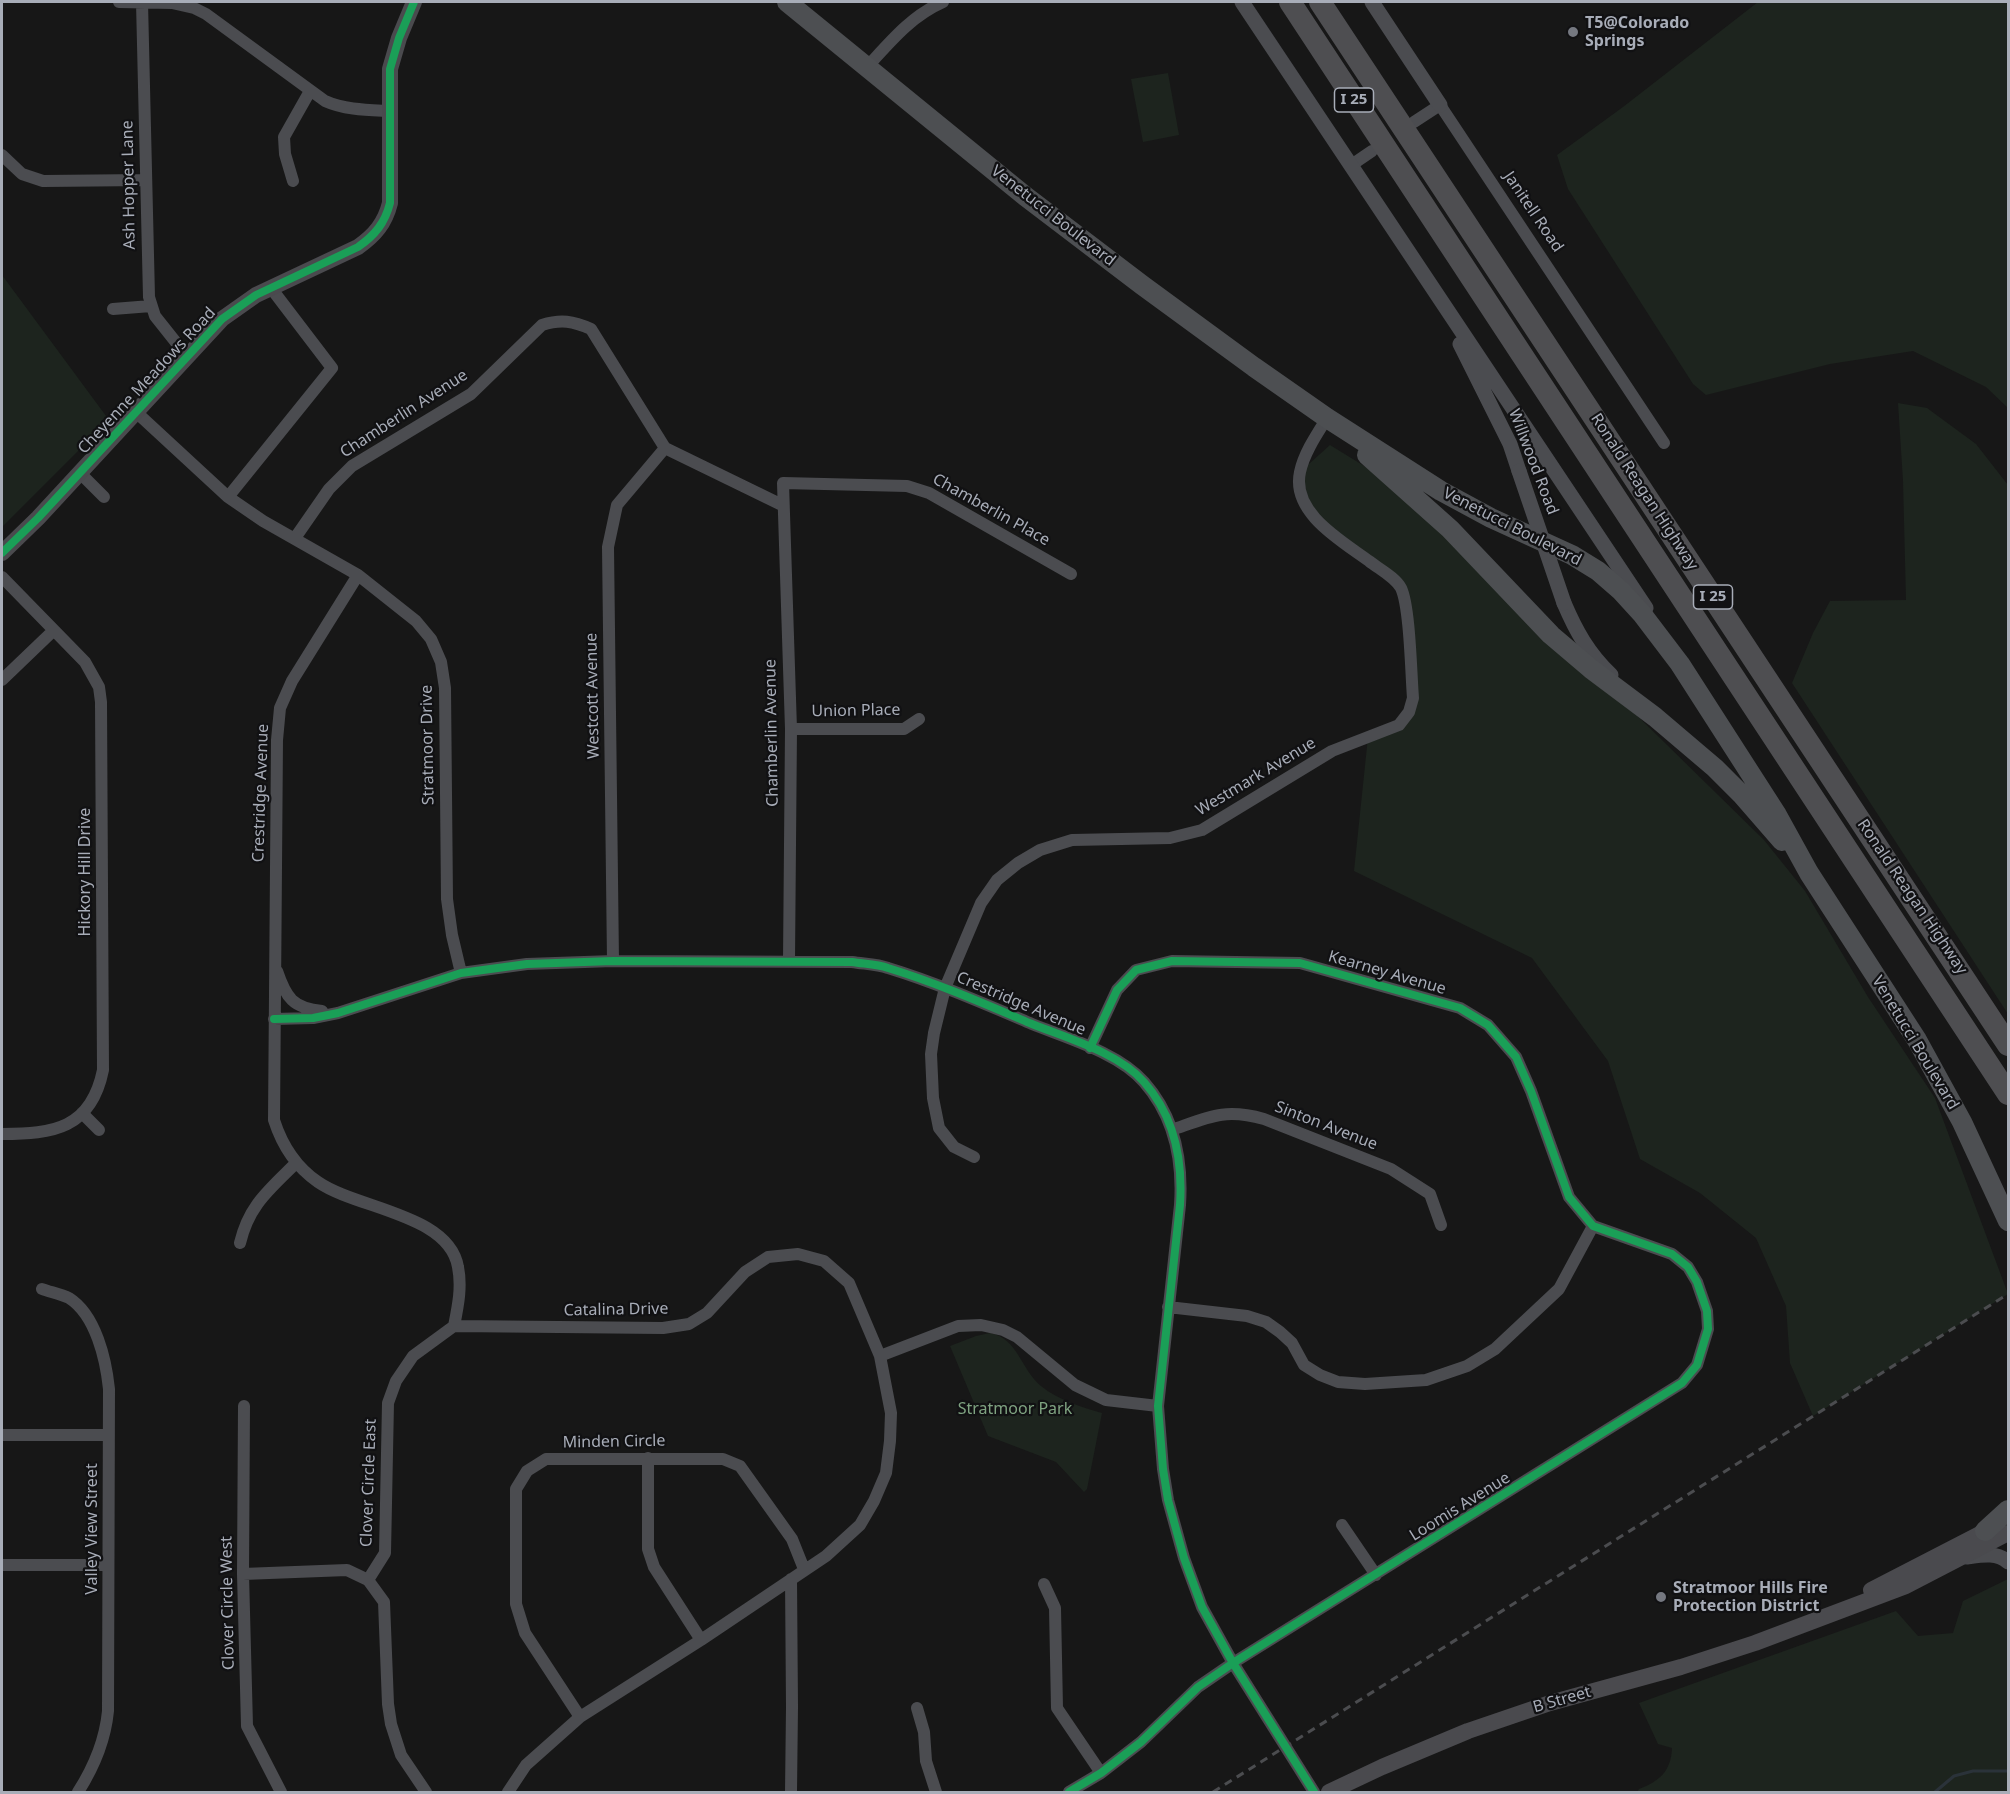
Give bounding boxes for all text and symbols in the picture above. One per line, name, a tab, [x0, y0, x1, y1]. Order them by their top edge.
place label: T5@Colorado Springs	[1585, 13, 1689, 51]
marker: T5@Colorado Springs	[1566, 25, 1580, 39]
road number: I 25	[1334, 88, 1374, 112]
street label: Ash Hopper Lane	[118, 120, 140, 250]
street label: Venetucci Boulevard	[987, 161, 1119, 271]
street label: Janitell Road	[1499, 168, 1567, 256]
street label: Cheyenne Meadows Road	[74, 304, 220, 458]
street label: Chamberlin Avenue	[337, 366, 471, 462]
street label: Willwood Road	[1504, 406, 1562, 518]
street label: Ronald Reagan Highway	[1586, 410, 1702, 574]
street label: Chamberlin Place	[929, 470, 1053, 550]
street label: Venetucci Boulevard	[1440, 484, 1584, 570]
road number: I 25	[1694, 585, 1732, 609]
street label: Westcott Avenue	[582, 633, 604, 759]
street label: Chamberlin Avenue	[761, 659, 783, 807]
street label: Stratmoor Drive	[417, 685, 439, 805]
street label: Union Place	[811, 701, 901, 721]
street label: Crestridge Avenue	[249, 723, 273, 863]
street label: Westmark Avenue	[1193, 734, 1319, 820]
street label: Hickory Hill Drive	[75, 808, 95, 936]
street label: Ronald Reagan Highway	[1853, 816, 1971, 978]
street label: Kearney Avenue	[1326, 947, 1448, 999]
street label: Crestridge Avenue	[953, 968, 1089, 1040]
street label: Venetucci Boulevard	[1867, 973, 1963, 1113]
street label: Sinton Avenue	[1272, 1098, 1380, 1154]
street label: Catalina Drive	[563, 1299, 669, 1321]
park label: Stratmoor Park	[958, 1399, 1072, 1419]
street label: Clover Circle East	[357, 1419, 381, 1547]
street label: Minden Circle	[562, 1432, 666, 1452]
street label: Valley View Street	[82, 1463, 102, 1595]
street label: Loomis Avenue	[1406, 1468, 1514, 1546]
street label: Clover Circle West	[217, 1536, 239, 1670]
place label: Stratmoor Hills Fire Protection District	[1673, 1578, 1828, 1616]
marker: Stratmoor Hills Fire Protection District	[1654, 1590, 1668, 1604]
street label: B Street	[1531, 1683, 1593, 1717]

